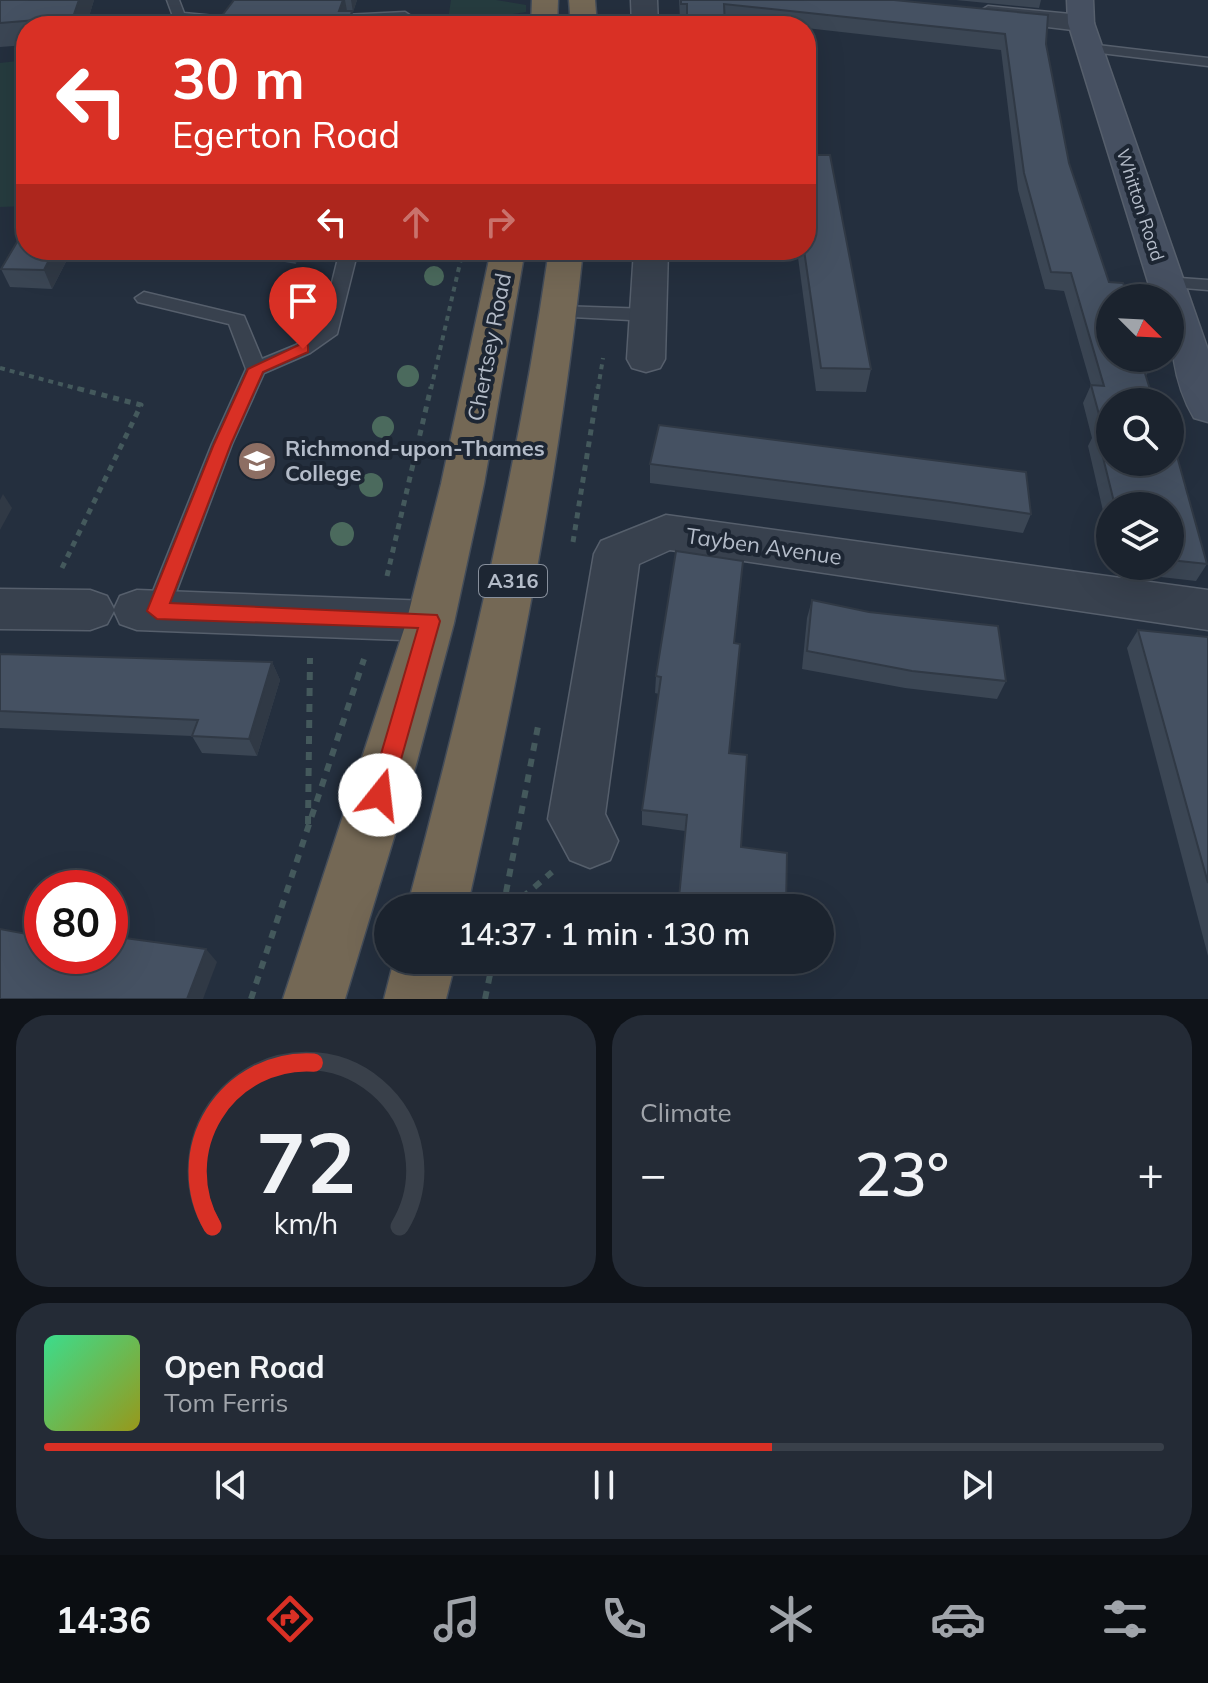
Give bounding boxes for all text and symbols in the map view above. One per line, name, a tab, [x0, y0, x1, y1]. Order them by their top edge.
text: 30 m	[172, 43, 305, 113]
icon: left	[40, 48, 144, 152]
text: Egerton Road	[172, 112, 400, 157]
street label: Whitton Road	[1111, 146, 1169, 264]
icon: left	[310, 200, 354, 244]
icon: ahead	[394, 200, 438, 244]
icon: right	[478, 200, 522, 244]
pin	[269, 267, 337, 349]
street label: Chertsey Road	[461, 271, 517, 423]
icon: arrive	[281, 279, 325, 323]
north arrow	[1096, 284, 1184, 372]
map controls	[1096, 284, 1184, 580]
button: search	[1096, 388, 1184, 476]
place label: Richmond-upon-Thames College	[285, 434, 545, 487]
school or university icon: Richmond-upon-Thames College	[236, 440, 278, 482]
button: layers	[1096, 492, 1184, 580]
street label: Tayben Avenue	[684, 521, 844, 571]
road number: A316	[479, 565, 547, 597]
position arrow	[338, 753, 422, 837]
speed limit sign: 80	[24, 870, 128, 974]
text: 14:37 · 1 min · 130 m	[458, 915, 750, 953]
text: Climate	[640, 1096, 732, 1129]
text: 72	[256, 1109, 356, 1214]
text: 23°	[855, 1136, 949, 1211]
text: −	[640, 1146, 666, 1201]
text: +	[1138, 1146, 1164, 1201]
text: km/h	[274, 1205, 338, 1241]
text: Open Road	[164, 1348, 325, 1386]
text: Tom Ferris	[164, 1386, 288, 1419]
icon: previous	[209, 1463, 253, 1507]
icon: pause	[582, 1463, 626, 1507]
icon: next	[955, 1463, 999, 1507]
icon: directions	[262, 1591, 318, 1647]
icon: music	[429, 1591, 485, 1647]
icon: phone	[596, 1591, 652, 1647]
icon: climate	[763, 1591, 819, 1647]
icon: car	[930, 1591, 986, 1647]
icon: filters	[1097, 1591, 1153, 1647]
text: 14:36	[55, 1597, 151, 1642]

